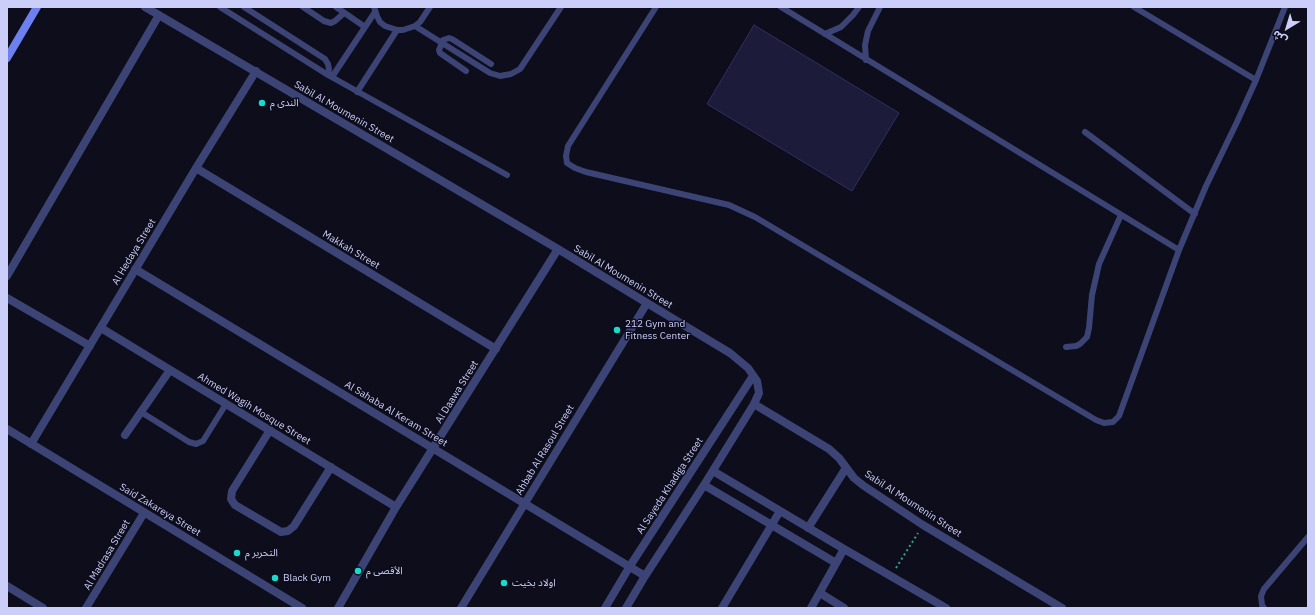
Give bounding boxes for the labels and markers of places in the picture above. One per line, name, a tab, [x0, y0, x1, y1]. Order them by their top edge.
place label: الندى م	[270, 97, 299, 109]
marker: الندى م	[257, 98, 267, 108]
place label: 212 Gym and Fitness Center	[625, 318, 690, 342]
marker: 212 Gym and Fitness Center	[612, 325, 622, 335]
place label: التحرير م	[245, 547, 278, 559]
marker: التحرير م	[232, 548, 242, 558]
place label: الأقصى م	[366, 565, 403, 577]
marker: الأقصى م	[353, 566, 363, 576]
place label: Black Gym	[283, 572, 331, 584]
marker: Black Gym	[270, 573, 280, 583]
place label: اولاد بخيت	[512, 577, 556, 589]
marker: اولاد بخيت	[499, 578, 509, 588]

